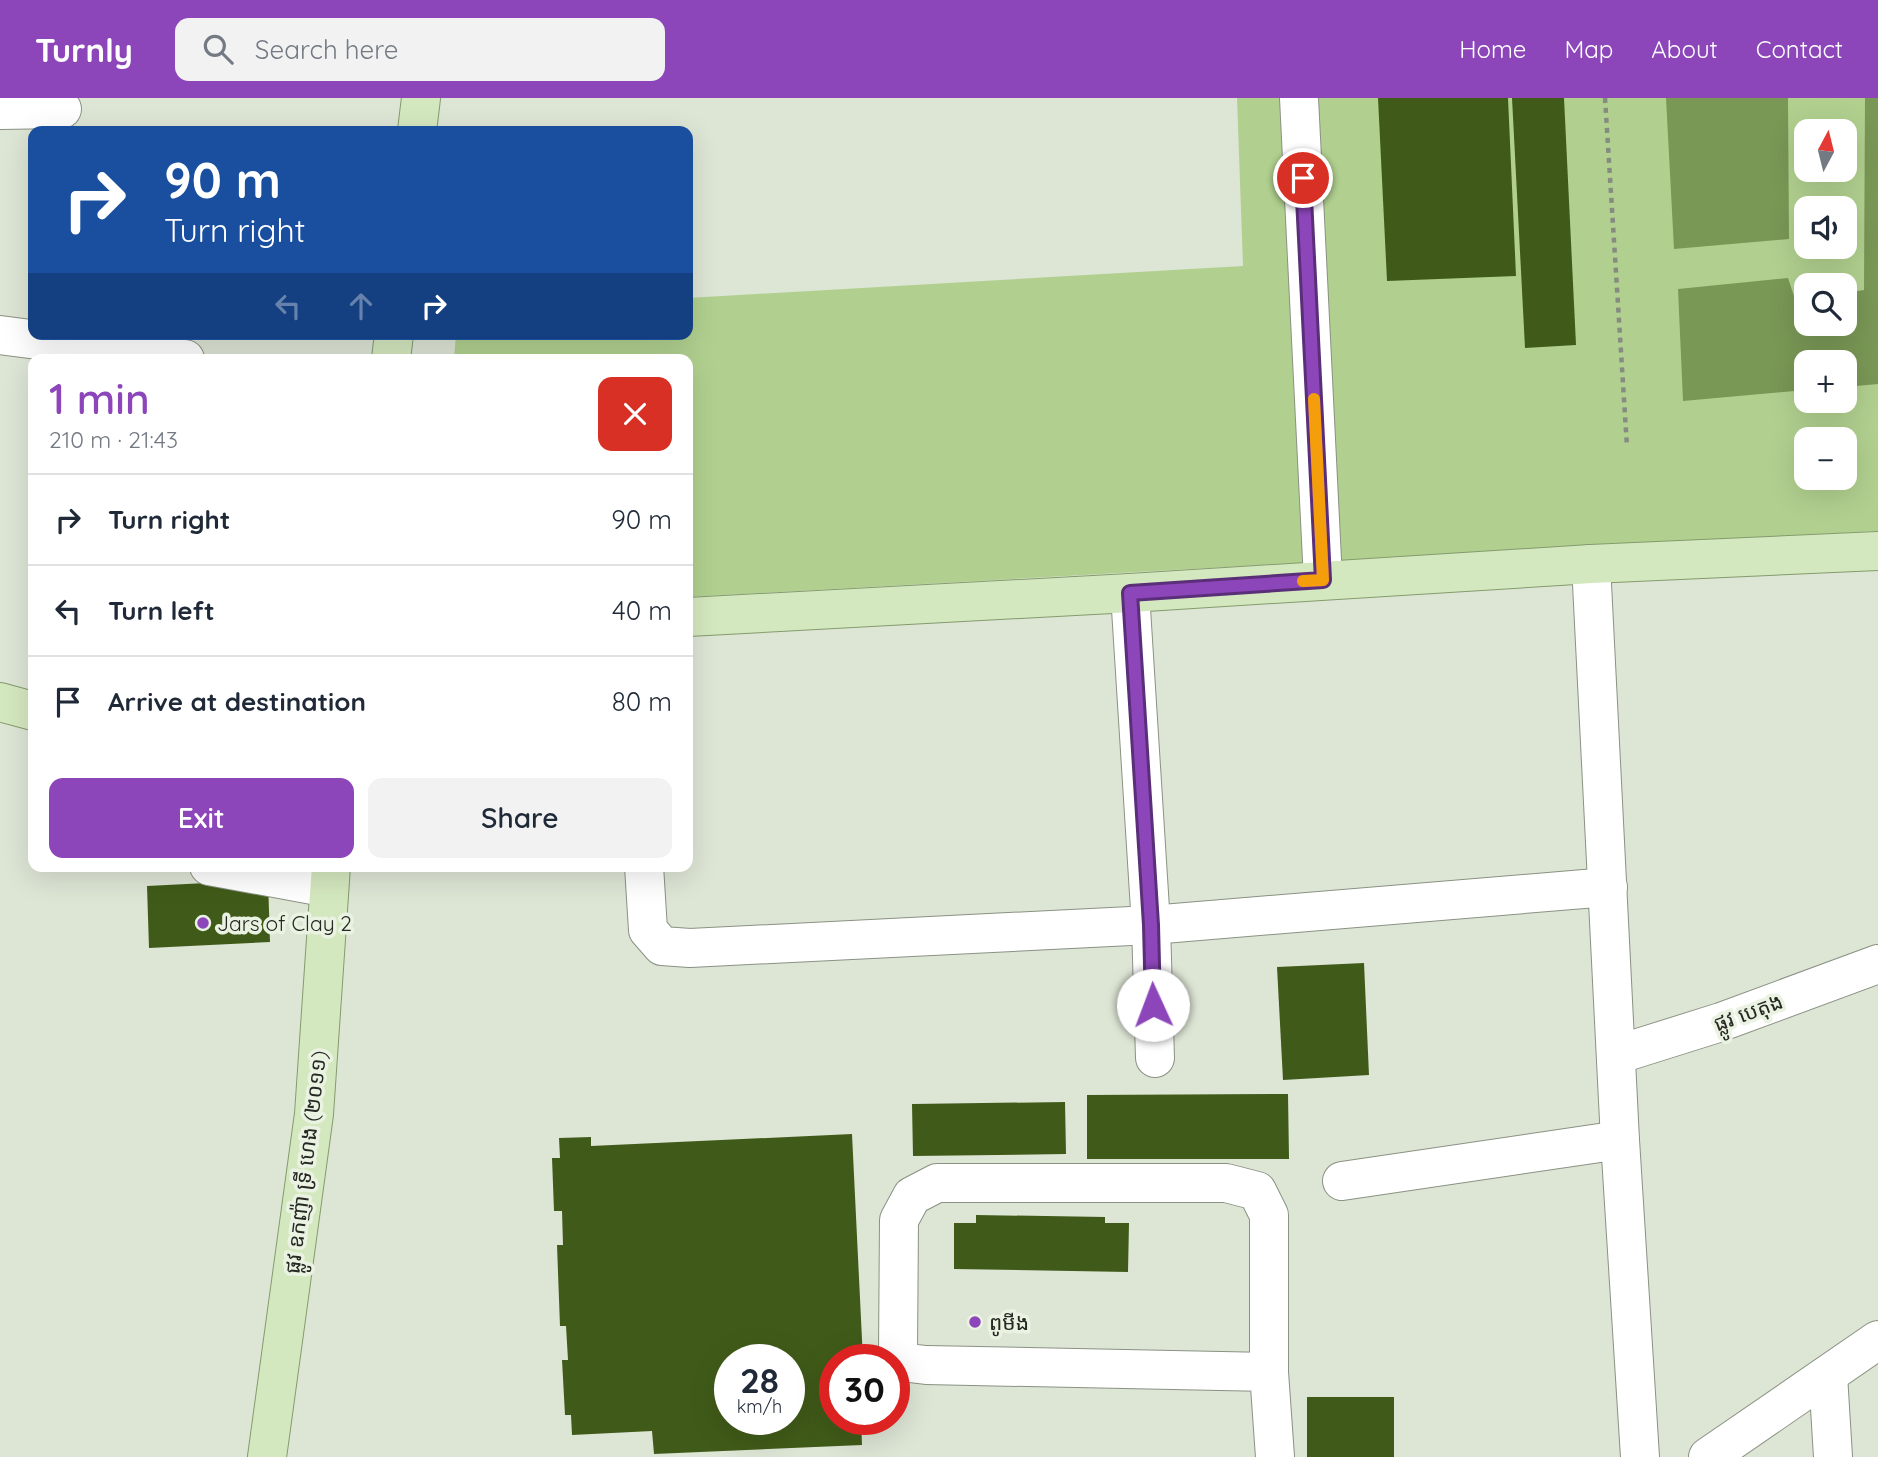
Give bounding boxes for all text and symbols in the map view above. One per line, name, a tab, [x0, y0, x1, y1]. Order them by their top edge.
search box	[175, 18, 665, 81]
text: Turnly	[35, 29, 133, 70]
icon: search	[199, 30, 237, 68]
text: Search here	[255, 33, 398, 66]
text: Home	[1459, 34, 1526, 64]
text: Map	[1564, 34, 1613, 64]
text: About	[1651, 34, 1718, 64]
text: Contact	[1756, 34, 1843, 64]
north arrow	[1794, 119, 1857, 182]
map controls	[1794, 119, 1857, 490]
pin	[1273, 148, 1333, 208]
text: 90 m	[164, 149, 281, 210]
icon: right	[49, 154, 140, 245]
icon: arrive	[1284, 159, 1322, 197]
button: sound	[1794, 196, 1857, 259]
text: Turn right	[164, 210, 305, 250]
button: search	[1794, 273, 1857, 336]
icon: left	[269, 287, 307, 325]
icon: ahead	[342, 287, 380, 325]
icon: right	[415, 287, 453, 325]
button: +	[1794, 350, 1857, 413]
text: 1 min	[49, 372, 150, 425]
button: close	[598, 377, 672, 451]
text: 210 m · 21:43	[49, 425, 178, 454]
button: −	[1794, 427, 1857, 490]
icon: right	[49, 501, 87, 539]
text: Turn right	[108, 503, 230, 536]
text: 90 m	[611, 503, 672, 536]
icon: left	[49, 592, 87, 630]
text: Turn left	[108, 594, 215, 627]
text: 40 m	[612, 594, 672, 627]
icon: arrive	[49, 683, 87, 721]
text: Arrive at destination	[108, 685, 366, 718]
text: 80 m	[612, 685, 672, 718]
button: Exit	[49, 778, 354, 858]
button: Share	[368, 778, 672, 858]
place label: Jars of Clay 2	[217, 910, 352, 936]
marker: Jars of Clay 2	[195, 915, 211, 931]
position arrow	[1116, 968, 1190, 1042]
street label: ផ្លូវ បេតុង	[1710, 987, 1789, 1043]
street label: ផ្លូវ ឧកញ៉ា ទ្រី ហេង (២០១១)	[278, 1049, 339, 1276]
place label: ពូមីង	[989, 1309, 1029, 1337]
marker: ពូមីង	[967, 1314, 983, 1330]
speed limit sign: 30	[819, 1344, 910, 1435]
text: 28	[740, 1358, 779, 1402]
text: km/h	[737, 1395, 782, 1418]

